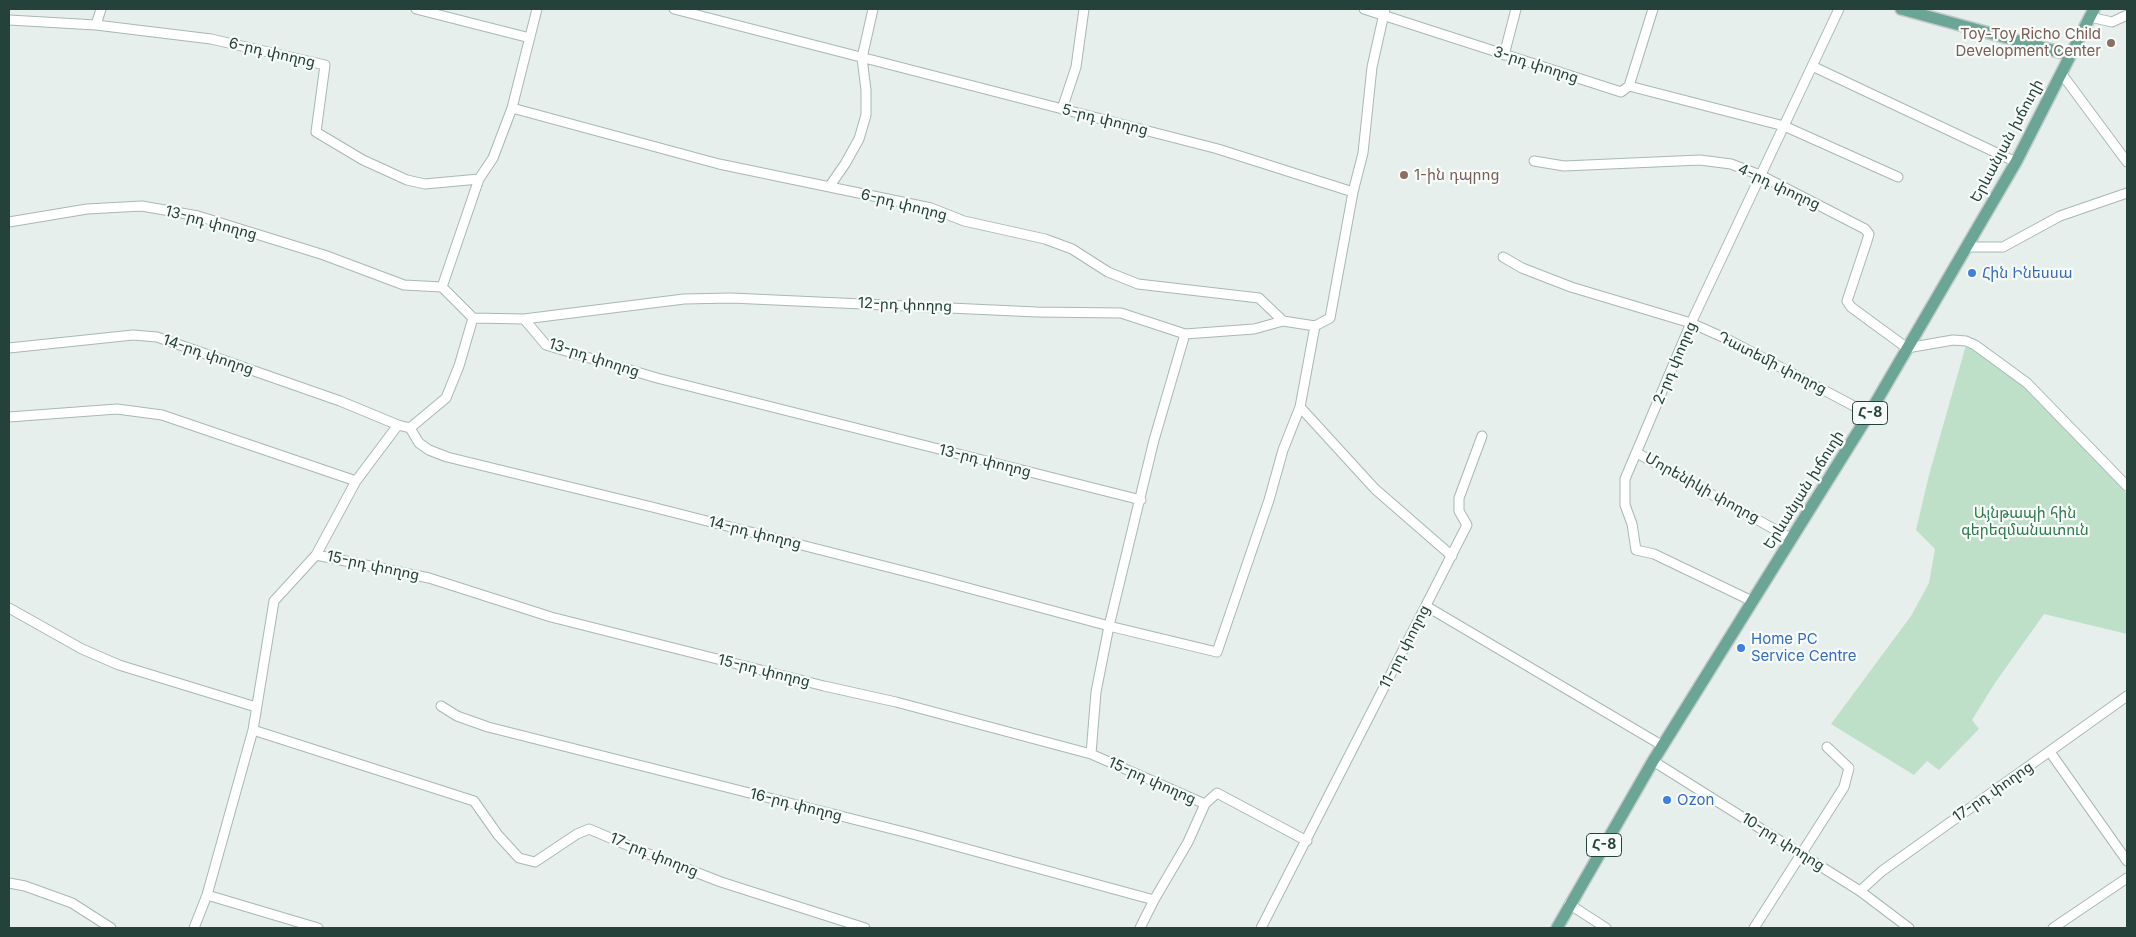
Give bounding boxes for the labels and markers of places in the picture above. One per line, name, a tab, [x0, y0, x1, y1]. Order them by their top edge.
place label: Toy-Toy Richo Child Development Center	[1955, 25, 2101, 60]
marker: Toy-Toy Richo Child Development Center	[2105, 37, 2117, 49]
place label: 1-ին դպրոց	[1414, 166, 1499, 184]
marker: 1-ին դպրոց	[1398, 169, 1410, 181]
place label: Հին Ինեսսա	[1982, 264, 2073, 282]
marker: Հին Ինեսսա	[1966, 267, 1978, 279]
place label: Home PC Service Centre	[1751, 630, 1856, 665]
marker: Home PC Service Centre	[1735, 642, 1747, 654]
place label: Ozon	[1677, 791, 1714, 809]
marker: Ozon	[1661, 794, 1673, 806]

